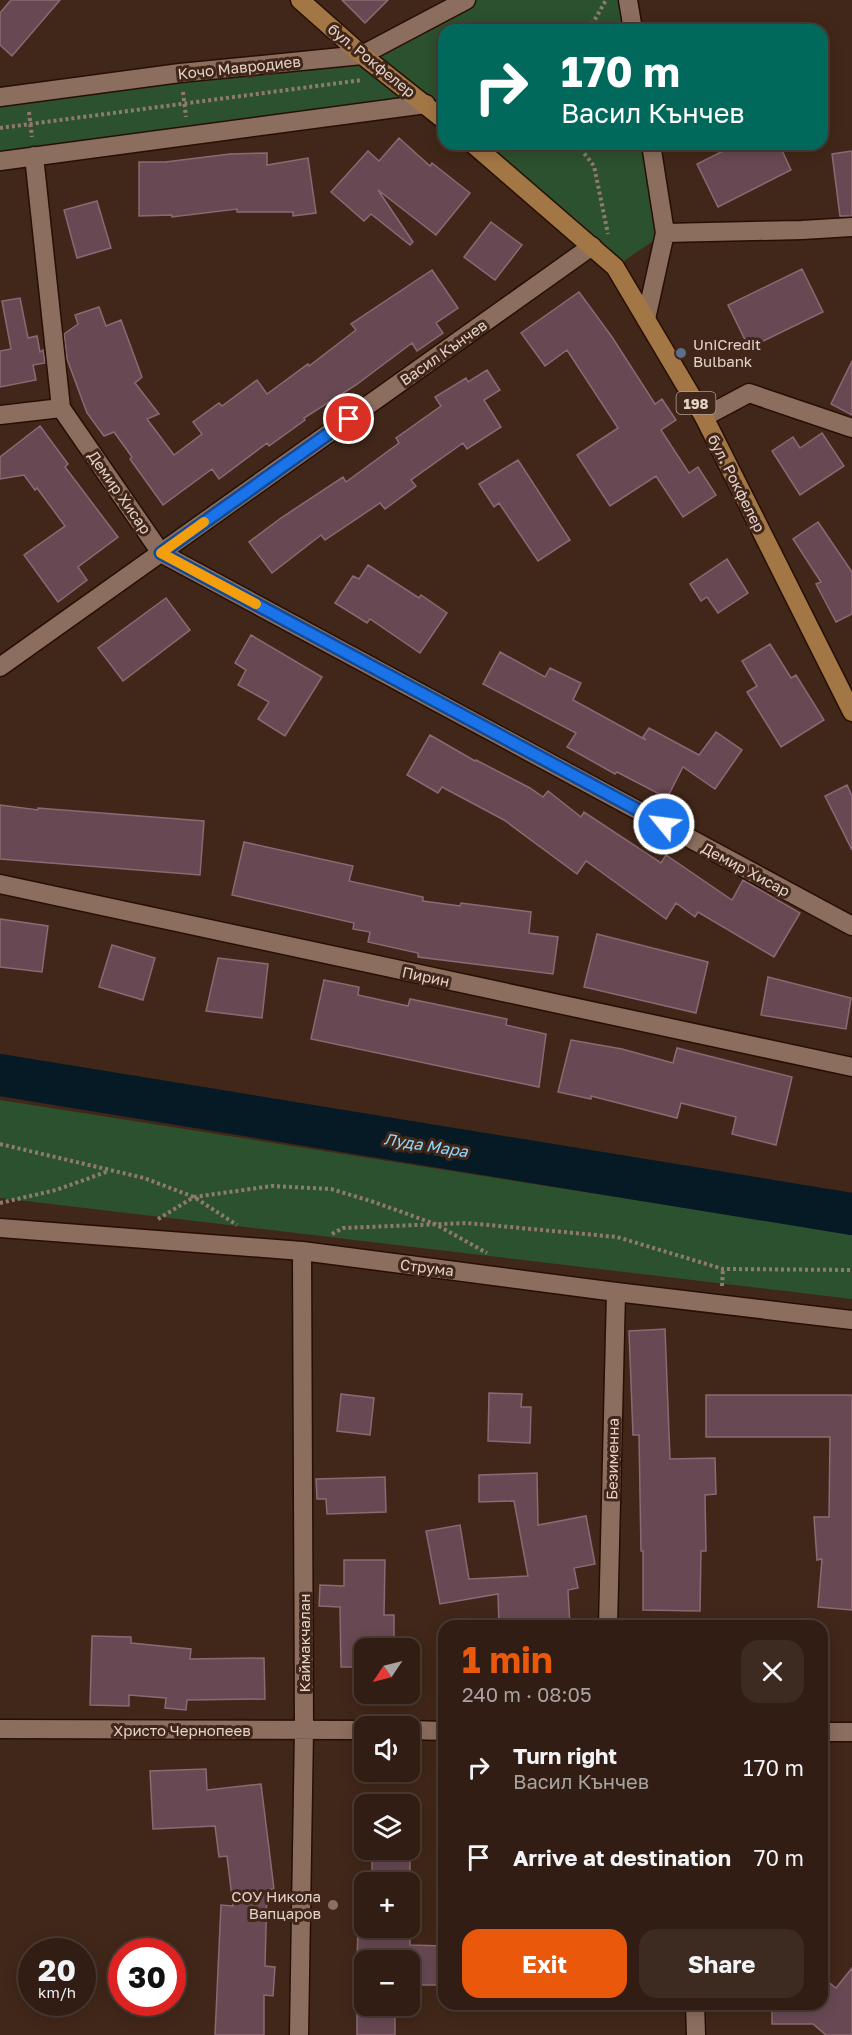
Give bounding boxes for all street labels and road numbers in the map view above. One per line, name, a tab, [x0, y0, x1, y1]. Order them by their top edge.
street label: бул. Рокфелер	[325, 19, 419, 101]
street label: Кочо Мавродиев	[177, 52, 301, 82]
street label: Васил Кънчев	[396, 315, 490, 389]
road number: 198	[676, 392, 716, 414]
street label: бул. Рокфелер	[705, 431, 769, 535]
street label: Демир Хисар	[85, 447, 155, 537]
street label: Демир Хисар	[699, 838, 793, 900]
street label: Пирин	[401, 962, 451, 990]
street label: Струма	[399, 1255, 455, 1279]
street label: Безименна	[602, 1418, 622, 1500]
street label: Каймакчалан	[295, 1594, 313, 1692]
street label: Христо Чернопеев	[113, 1721, 251, 1739]

